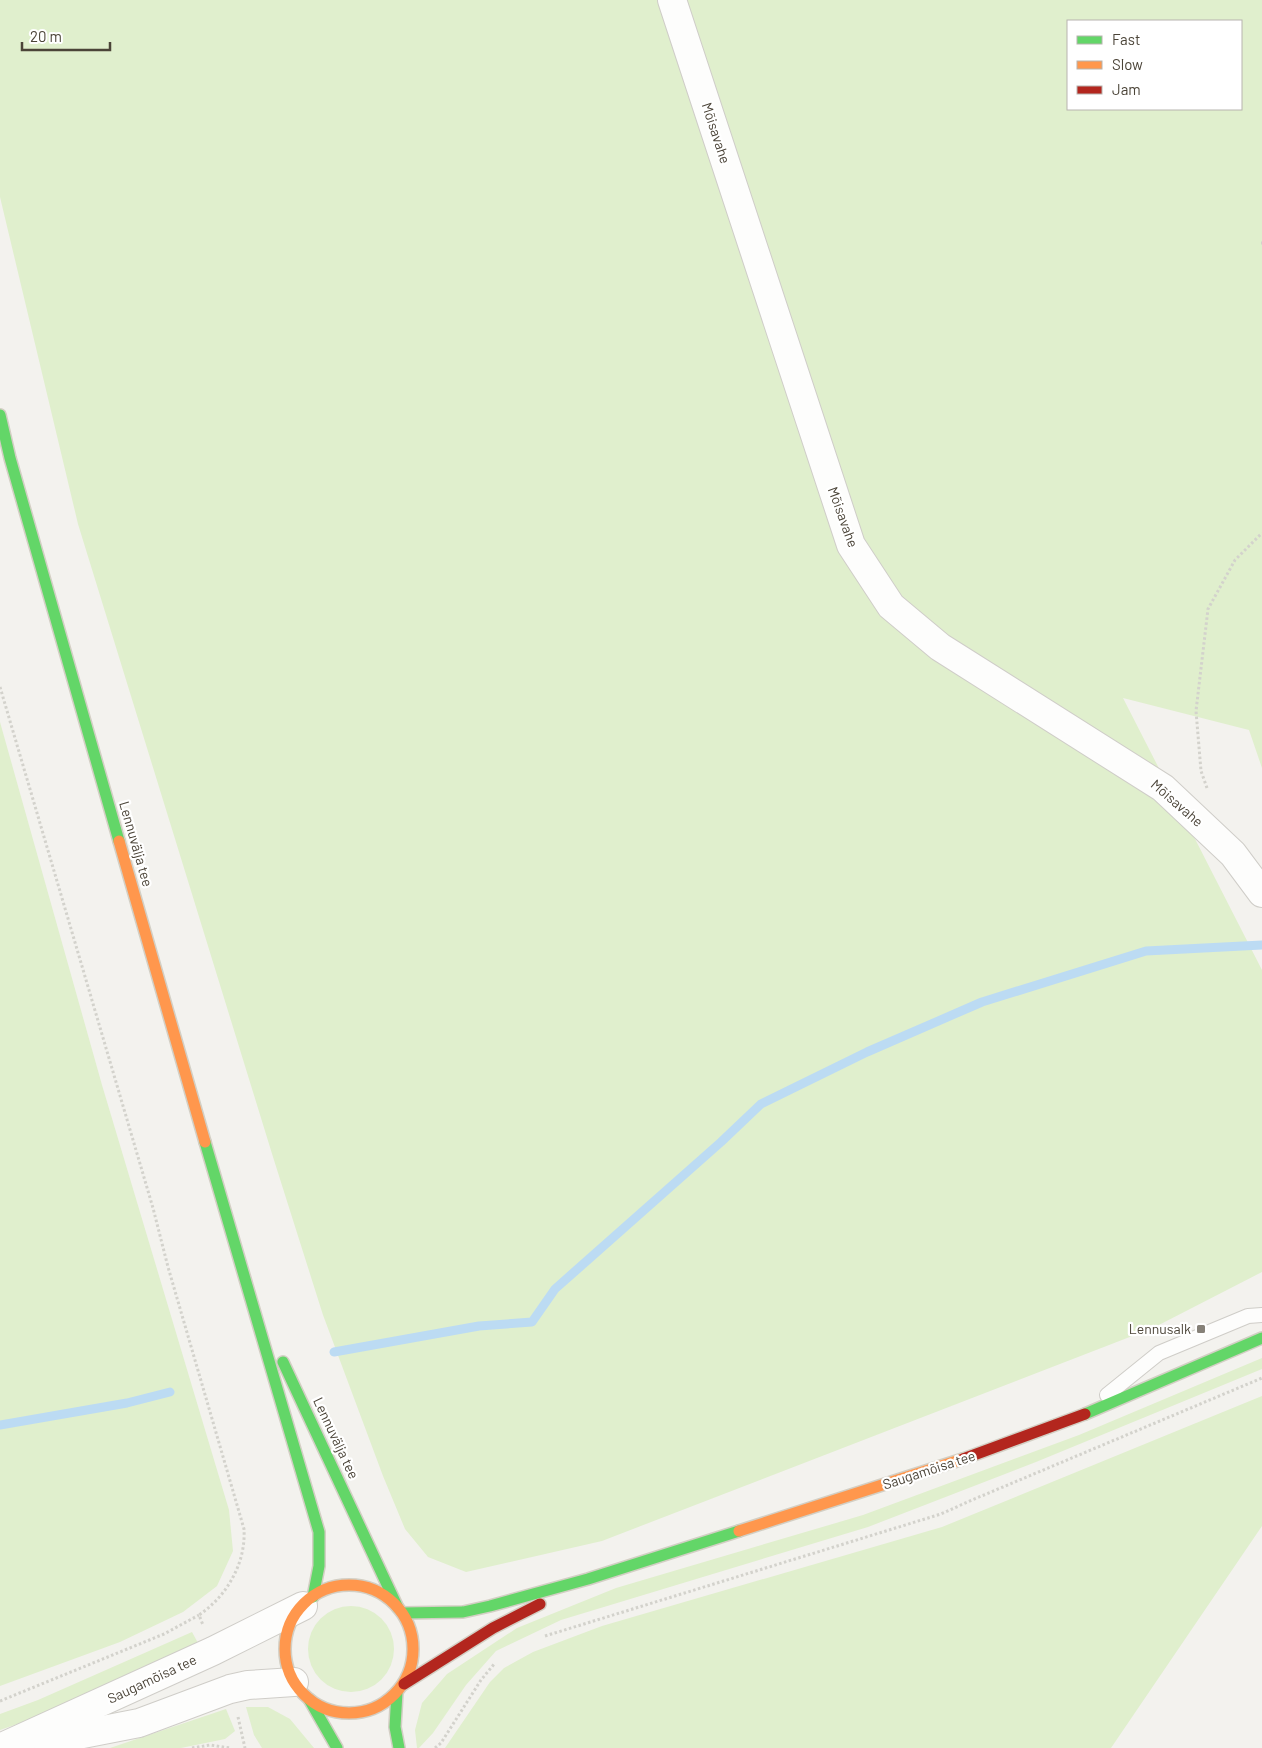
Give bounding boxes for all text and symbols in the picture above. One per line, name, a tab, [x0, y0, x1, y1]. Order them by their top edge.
scale bar	[22, 20, 110, 52]
legend	[1067, 20, 1242, 110]
text: 20 m	[30, 27, 62, 45]
text: Fast	[1112, 30, 1140, 48]
text: Slow	[1112, 55, 1143, 73]
text: Jam	[1112, 80, 1141, 98]
street label: Mõisavahe	[699, 100, 734, 166]
street label: Mõisavahe	[825, 484, 862, 550]
street label: Mõisavahe	[1148, 775, 1207, 830]
street label: Lennuvälja tee	[116, 799, 157, 889]
place label: Lennusalk	[1129, 1320, 1191, 1337]
marker: Lennusalk	[1195, 1323, 1207, 1335]
street label: Lennuvälja tee	[310, 1394, 363, 1481]
street label: Saugamõisa tee	[880, 1447, 977, 1493]
street label: Saugamõisa tee	[104, 1650, 199, 1707]

